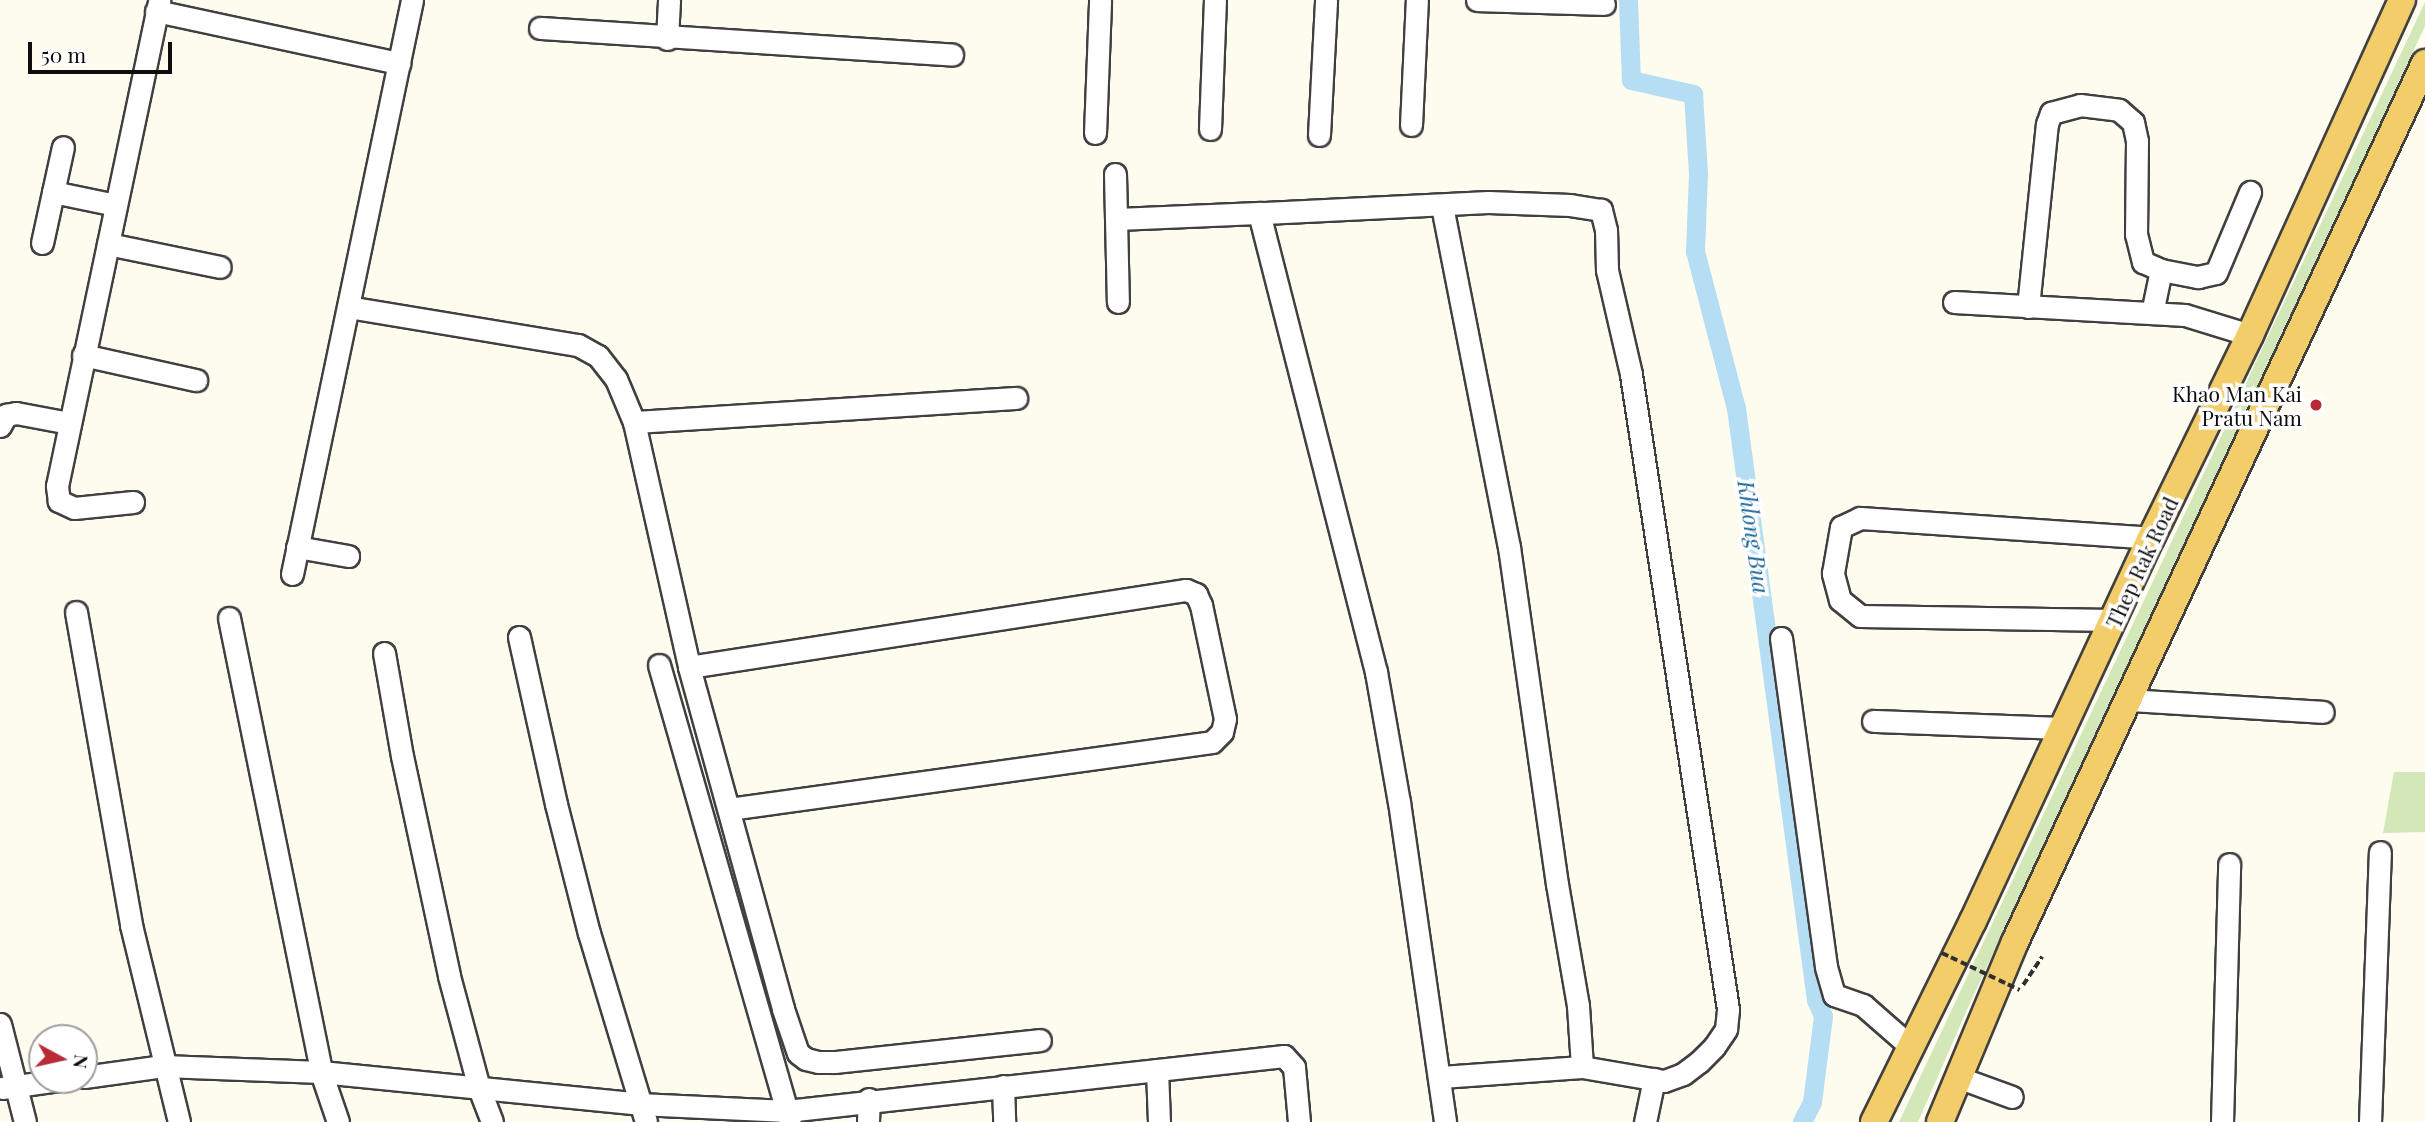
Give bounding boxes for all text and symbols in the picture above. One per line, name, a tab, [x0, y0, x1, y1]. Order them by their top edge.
scale bar	[32, 28, 175, 72]
text: 50 m	[41, 40, 86, 68]
place label: Khao Man Kai Pratu Nam	[2172, 380, 2302, 430]
marker: Khao Man Kai Pratu Nam	[2308, 397, 2324, 413]
water label: Khlong Bua	[1732, 478, 1776, 596]
street label: Thep Rak Road	[2100, 492, 2182, 632]
north arrow	[28, 1024, 98, 1094]
text: N	[68, 1053, 96, 1070]

